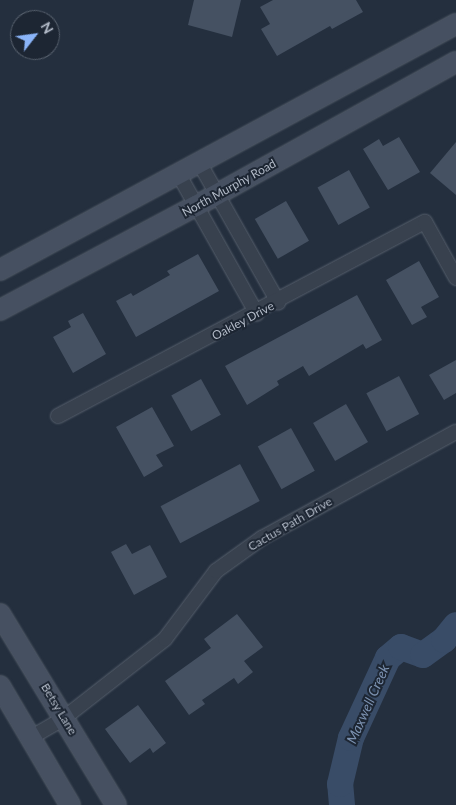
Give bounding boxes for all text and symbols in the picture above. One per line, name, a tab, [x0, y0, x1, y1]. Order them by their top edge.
north arrow	[10, 10, 60, 60]
text: N	[37, 19, 58, 37]
street label: North Murphy Road	[179, 156, 279, 220]
street label: Oakley Drive	[209, 299, 277, 343]
street label: Cactus Path Drive	[245, 494, 335, 554]
water label: Maxwell Creek	[343, 662, 393, 746]
street label: Betsy Lane	[38, 681, 80, 737]

